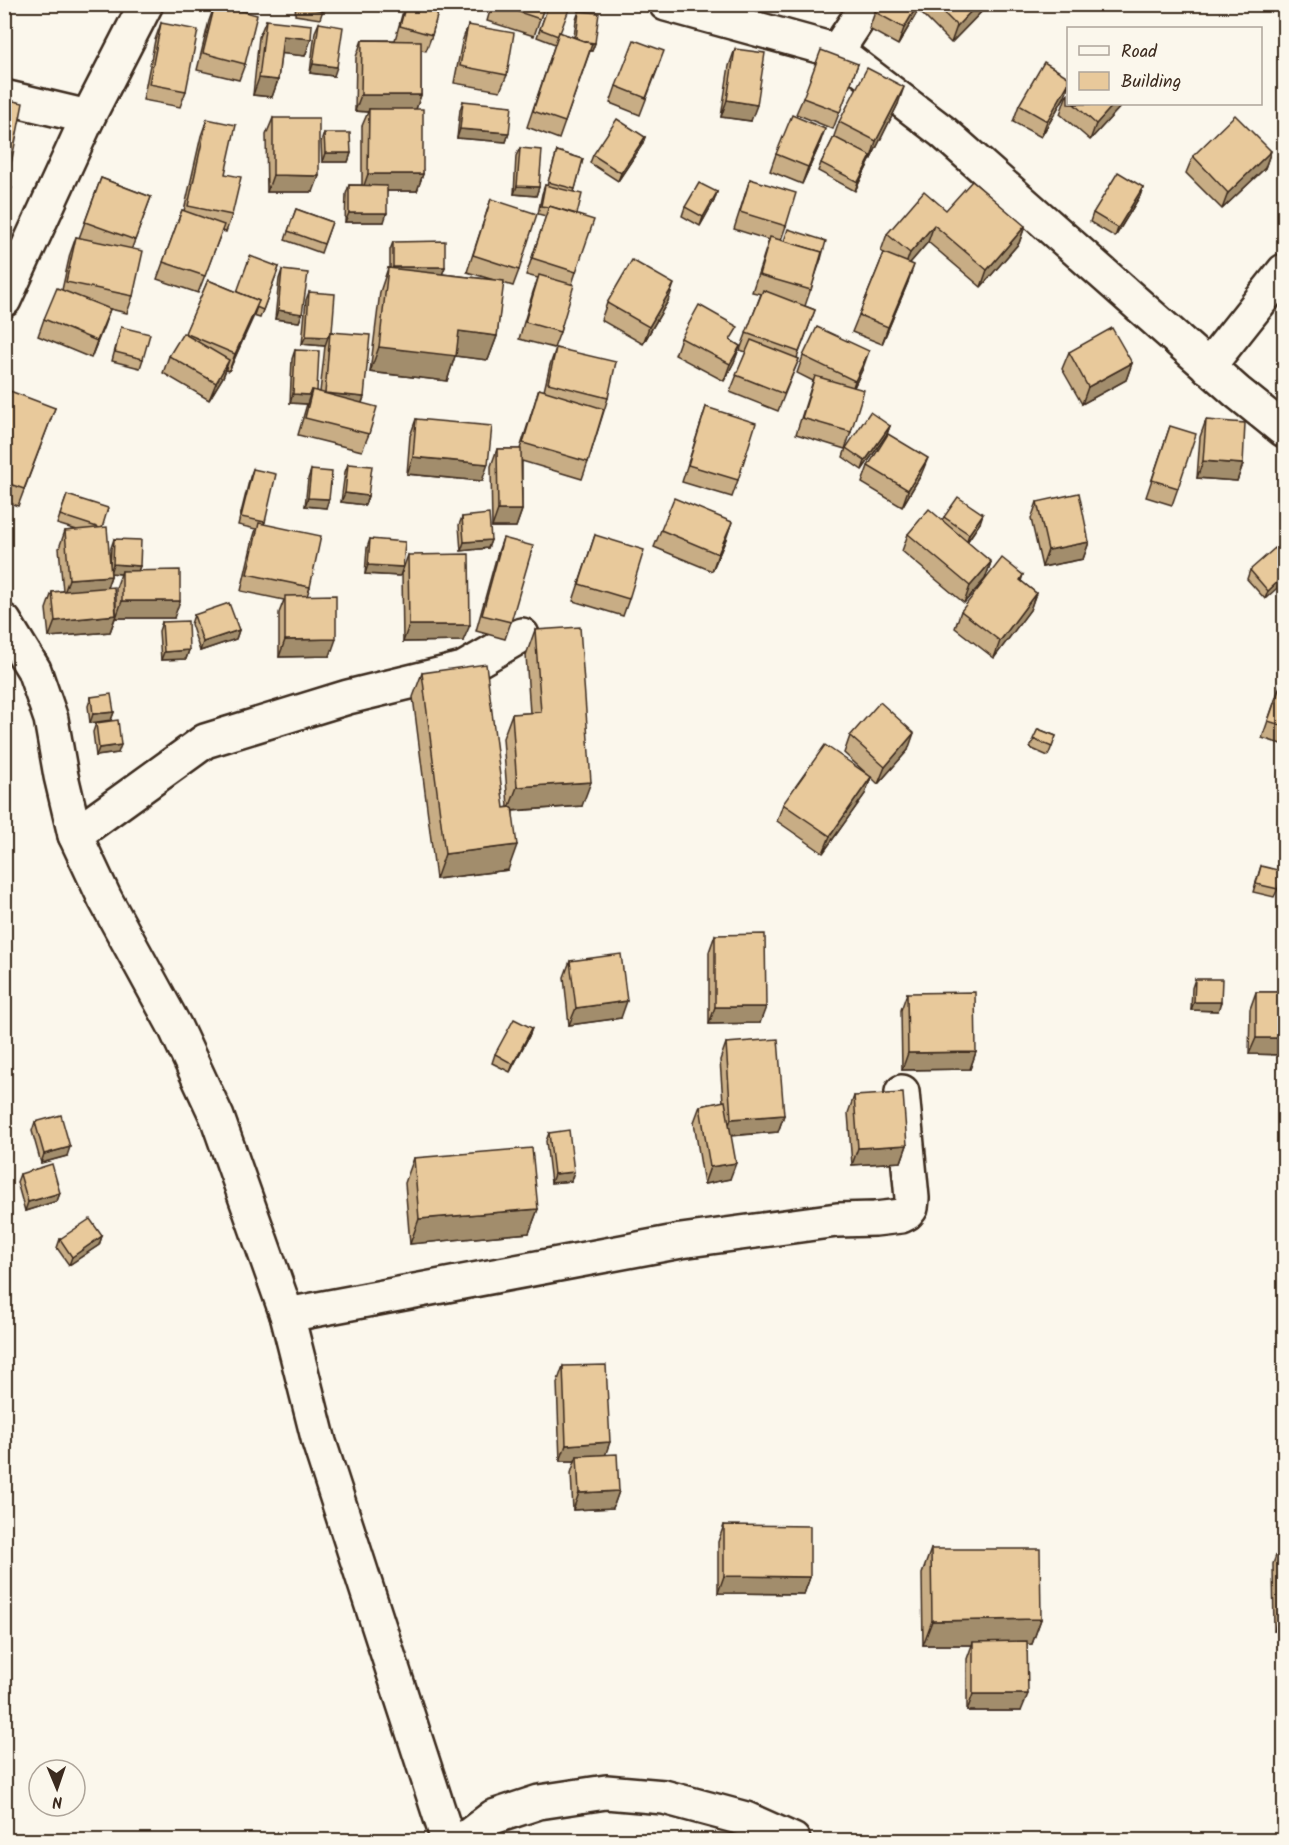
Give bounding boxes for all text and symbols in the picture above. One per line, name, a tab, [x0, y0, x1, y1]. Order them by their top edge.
legend	[1067, 27, 1262, 105]
text: Road	[1121, 38, 1158, 67]
text: Building	[1121, 68, 1181, 97]
north arrow	[27, 1758, 87, 1818]
text: N	[52, 1789, 63, 1814]

